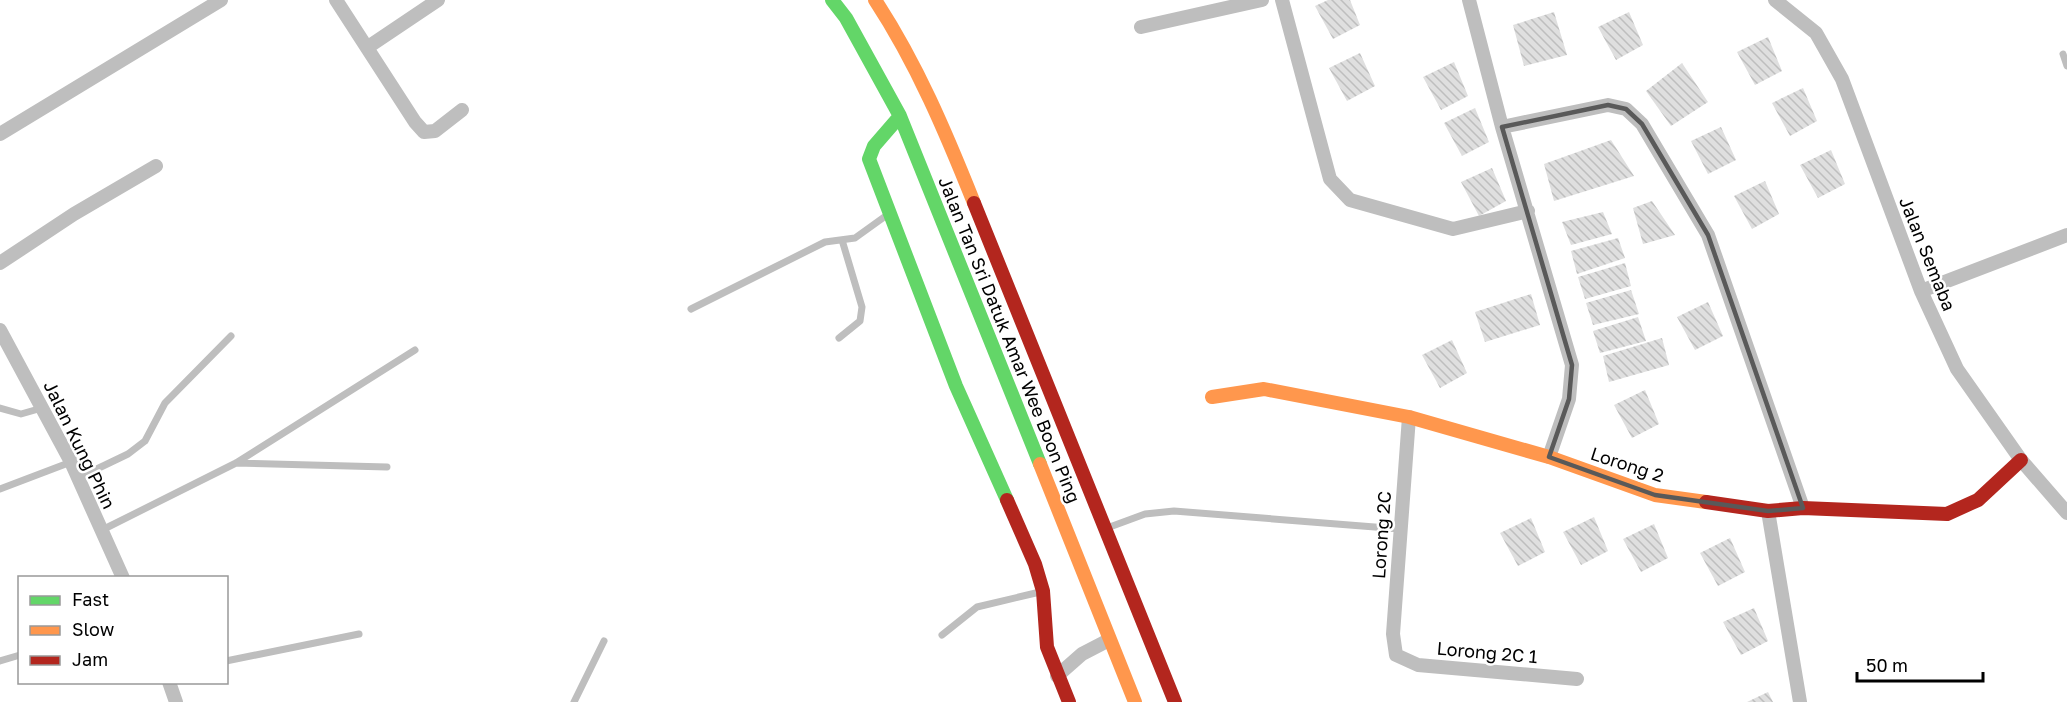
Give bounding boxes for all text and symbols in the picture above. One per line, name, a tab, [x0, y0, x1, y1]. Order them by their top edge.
street label: Jalan Tan Sri Datuk Amar Wee Boon Ping	[934, 173, 1086, 506]
street label: Jalan Semaba	[1895, 193, 1961, 314]
street label: Jalan Kung Phin	[39, 377, 120, 512]
street label: Lorong 2	[1588, 442, 1667, 486]
street label: Lorong 2C	[1367, 490, 1395, 580]
legend	[18, 576, 228, 684]
text: Fast	[72, 588, 109, 610]
text: Slow	[72, 618, 115, 640]
street label: Lorong 2C 1	[1436, 637, 1539, 667]
scale bar	[1857, 645, 1983, 683]
text: Jam	[72, 648, 108, 670]
text: 50 m	[1866, 654, 1908, 676]

